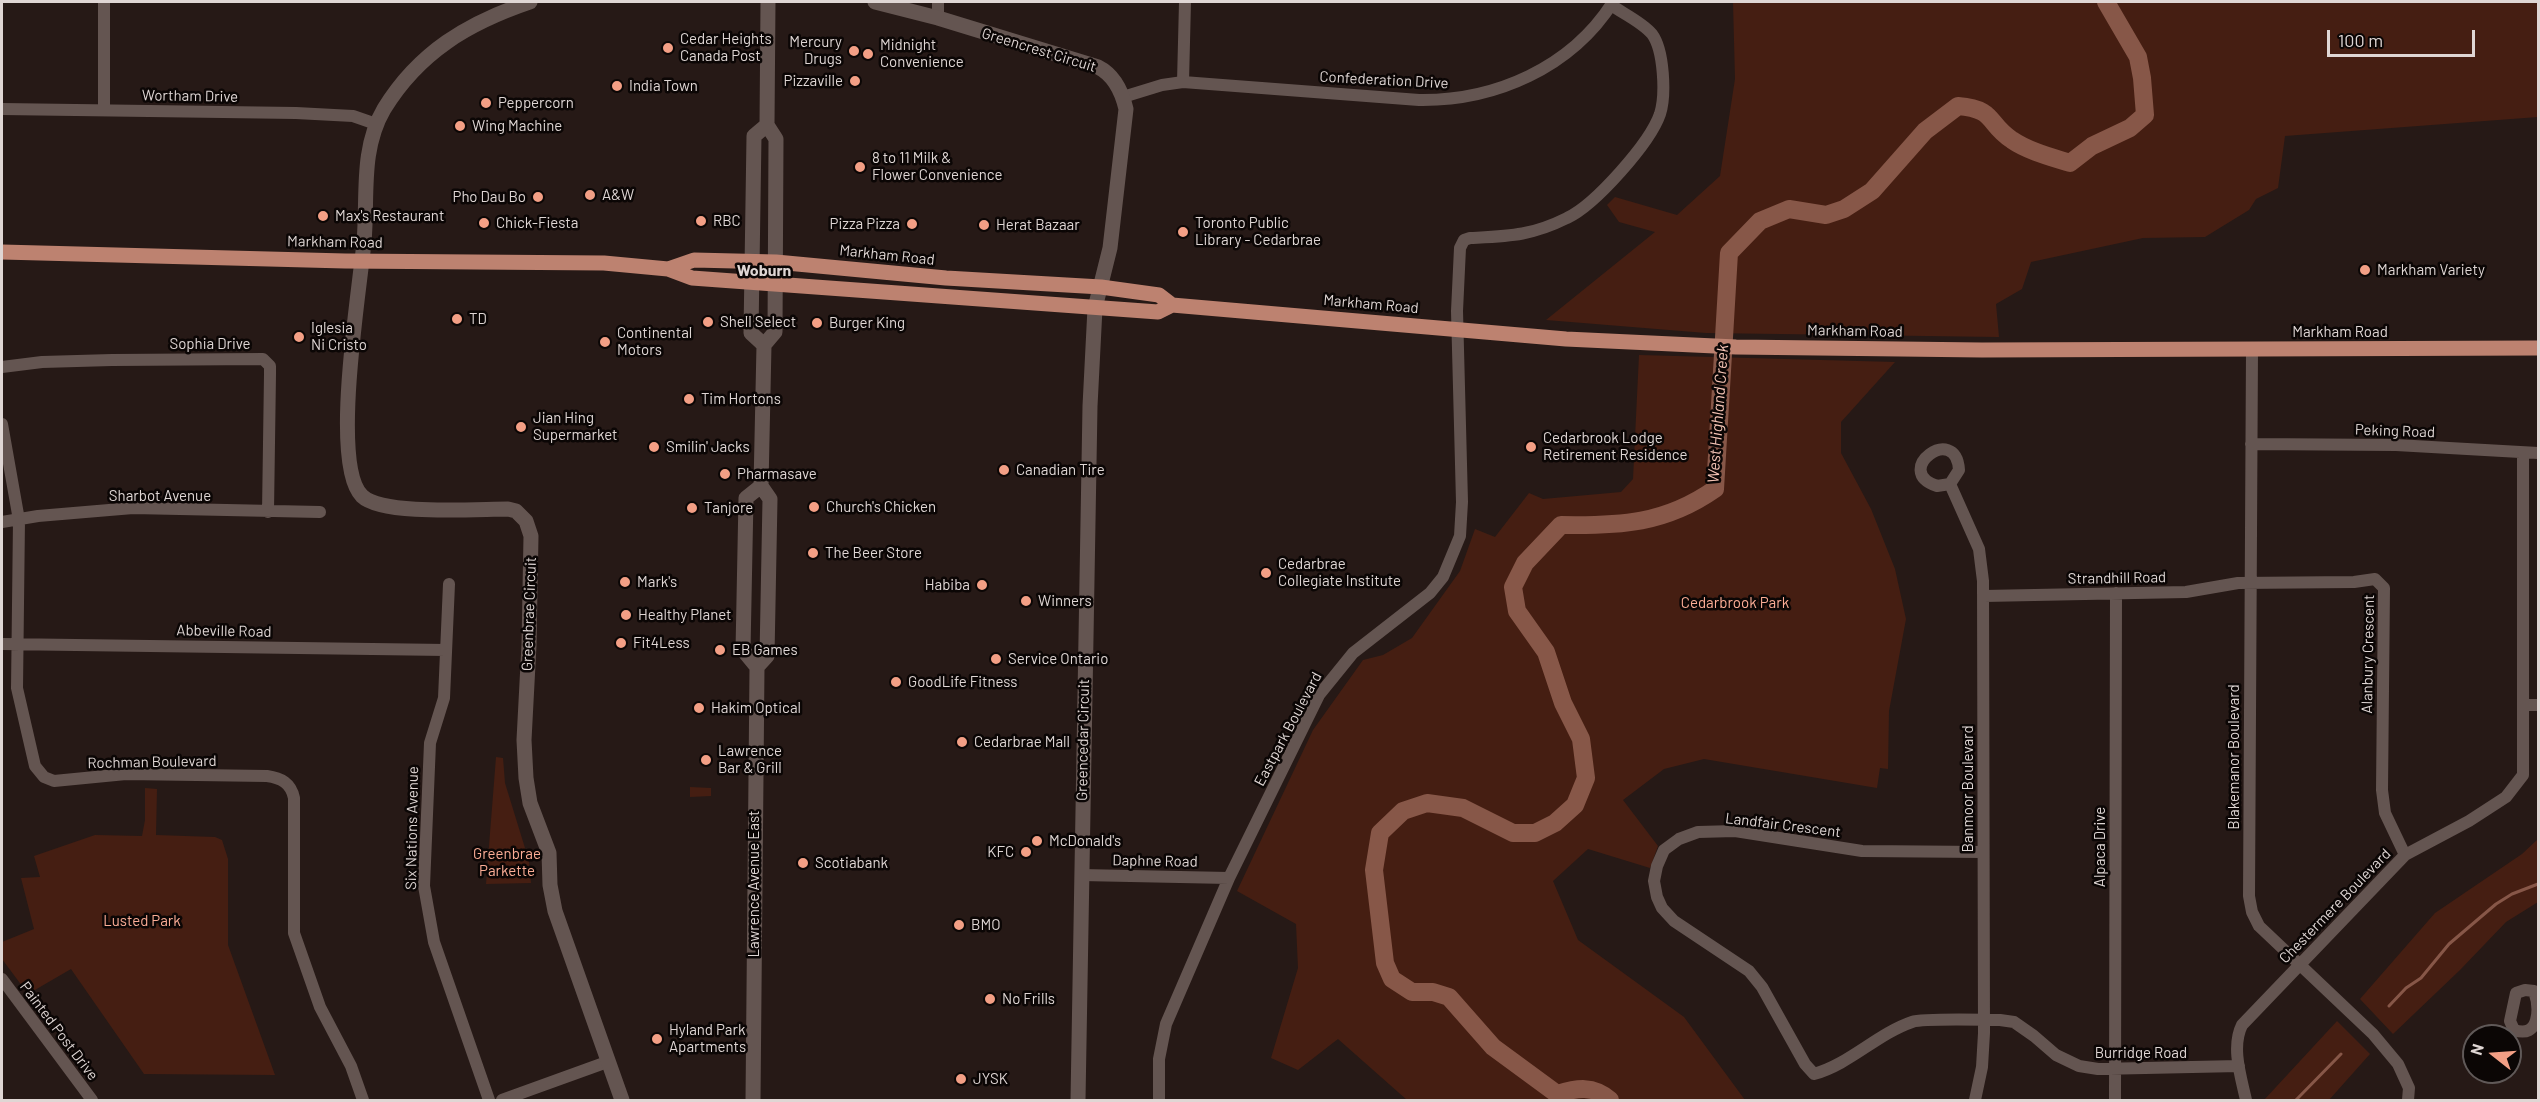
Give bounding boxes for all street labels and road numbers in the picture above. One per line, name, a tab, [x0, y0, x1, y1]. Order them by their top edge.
street label: Greencrest Circuit	[980, 24, 1098, 76]
street label: Confederation Drive	[1319, 68, 1449, 92]
street label: Wortham Drive	[142, 86, 238, 106]
street label: Markham Road	[287, 232, 383, 252]
street label: Markham Road	[838, 241, 936, 269]
street label: Markham Road	[1323, 291, 1419, 317]
street label: Markham Road	[1807, 321, 1903, 341]
street label: Markham Road	[2292, 323, 2388, 341]
street label: Sophia Drive	[169, 335, 251, 353]
street label: Peking Road	[2355, 421, 2435, 441]
street label: Sharbot Avenue	[109, 487, 211, 505]
street label: Greenbrae Circuit	[518, 557, 540, 671]
street label: Strandhill Road	[2068, 568, 2166, 588]
street label: Alanbury Crescent	[2358, 594, 2378, 714]
street label: Abbeville Road	[176, 621, 272, 641]
street label: Eastpark Boulevard	[1250, 669, 1326, 789]
street label: Greencedar Circuit	[1073, 679, 1093, 801]
street label: Blakemanor Boulevard	[2225, 684, 2243, 830]
street label: Banmoor Boulevard	[1959, 725, 1977, 853]
street label: Rochman Boulevard	[87, 752, 217, 772]
street label: Six Nations Avenue	[402, 766, 422, 890]
street label: Alpaca Drive	[2091, 807, 2109, 887]
street label: Landfair Crescent	[1724, 809, 1842, 841]
street label: Lawrence Avenue East	[745, 810, 763, 958]
street label: Chestermere Boulevard	[2276, 845, 2394, 967]
street label: Daphne Road	[1112, 851, 1198, 871]
street label: Painted Post Drive	[16, 978, 102, 1084]
street label: Burridge Road	[2095, 1044, 2187, 1062]

